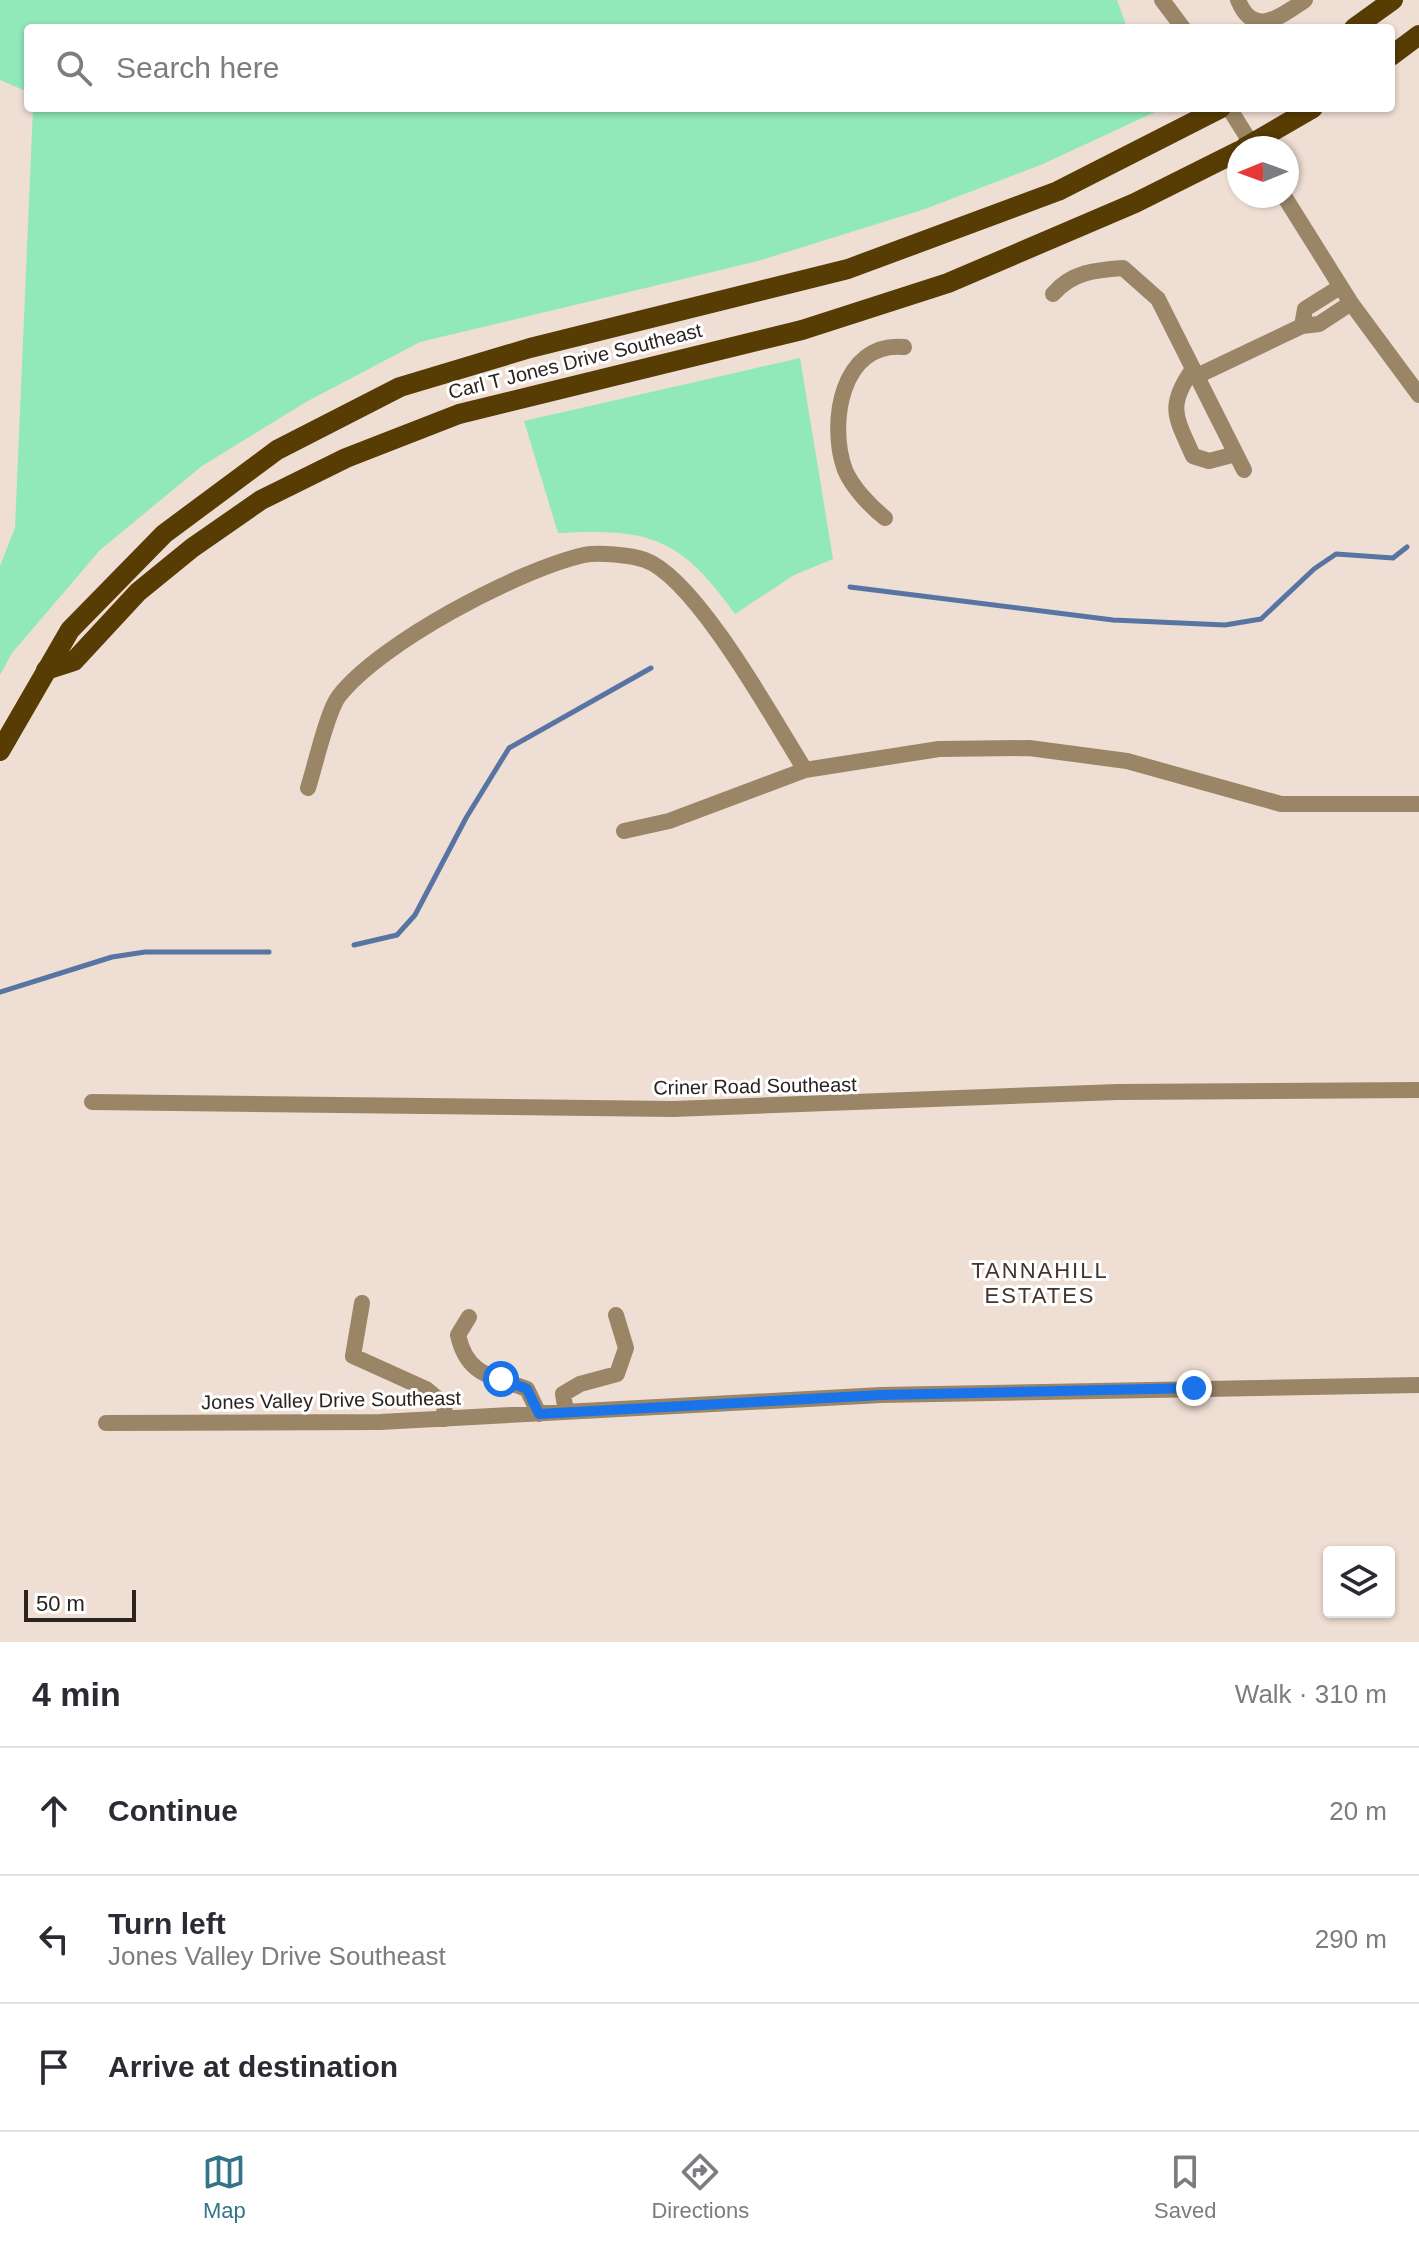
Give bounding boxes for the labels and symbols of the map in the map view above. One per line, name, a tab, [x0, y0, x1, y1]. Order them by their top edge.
north arrow	[1227, 136, 1299, 208]
street label: Carl T Jones Drive Southeast	[446, 319, 704, 403]
street label: Criner Road Southeast	[653, 1073, 857, 1099]
district label: TANNAHILL ESTATES	[971, 1258, 1109, 1308]
route start	[483, 1361, 519, 1397]
route end	[1176, 1370, 1212, 1406]
street label: Jones Valley Drive Southeast	[201, 1387, 461, 1413]
scale bar	[24, 1586, 136, 1622]

